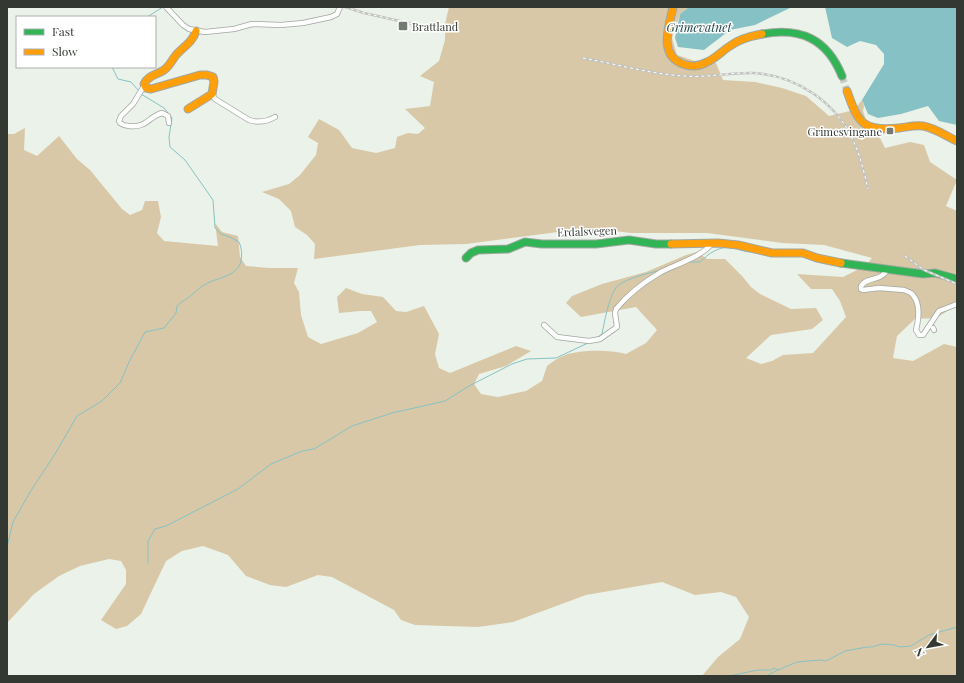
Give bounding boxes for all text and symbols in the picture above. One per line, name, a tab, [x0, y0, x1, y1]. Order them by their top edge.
legend	[16, 16, 156, 68]
place label: Brattland	[412, 19, 459, 34]
water label: Grimevatnet	[667, 19, 732, 35]
marker: Brattland	[397, 20, 409, 32]
text: Fast	[52, 23, 75, 39]
text: Slow	[52, 43, 78, 59]
place label: Grimesvingane	[808, 124, 882, 139]
marker: Grimesvingane	[885, 126, 895, 136]
street label: Erdalsvegen	[557, 222, 618, 240]
north arrow	[908, 627, 948, 667]
text: N	[911, 645, 928, 660]

